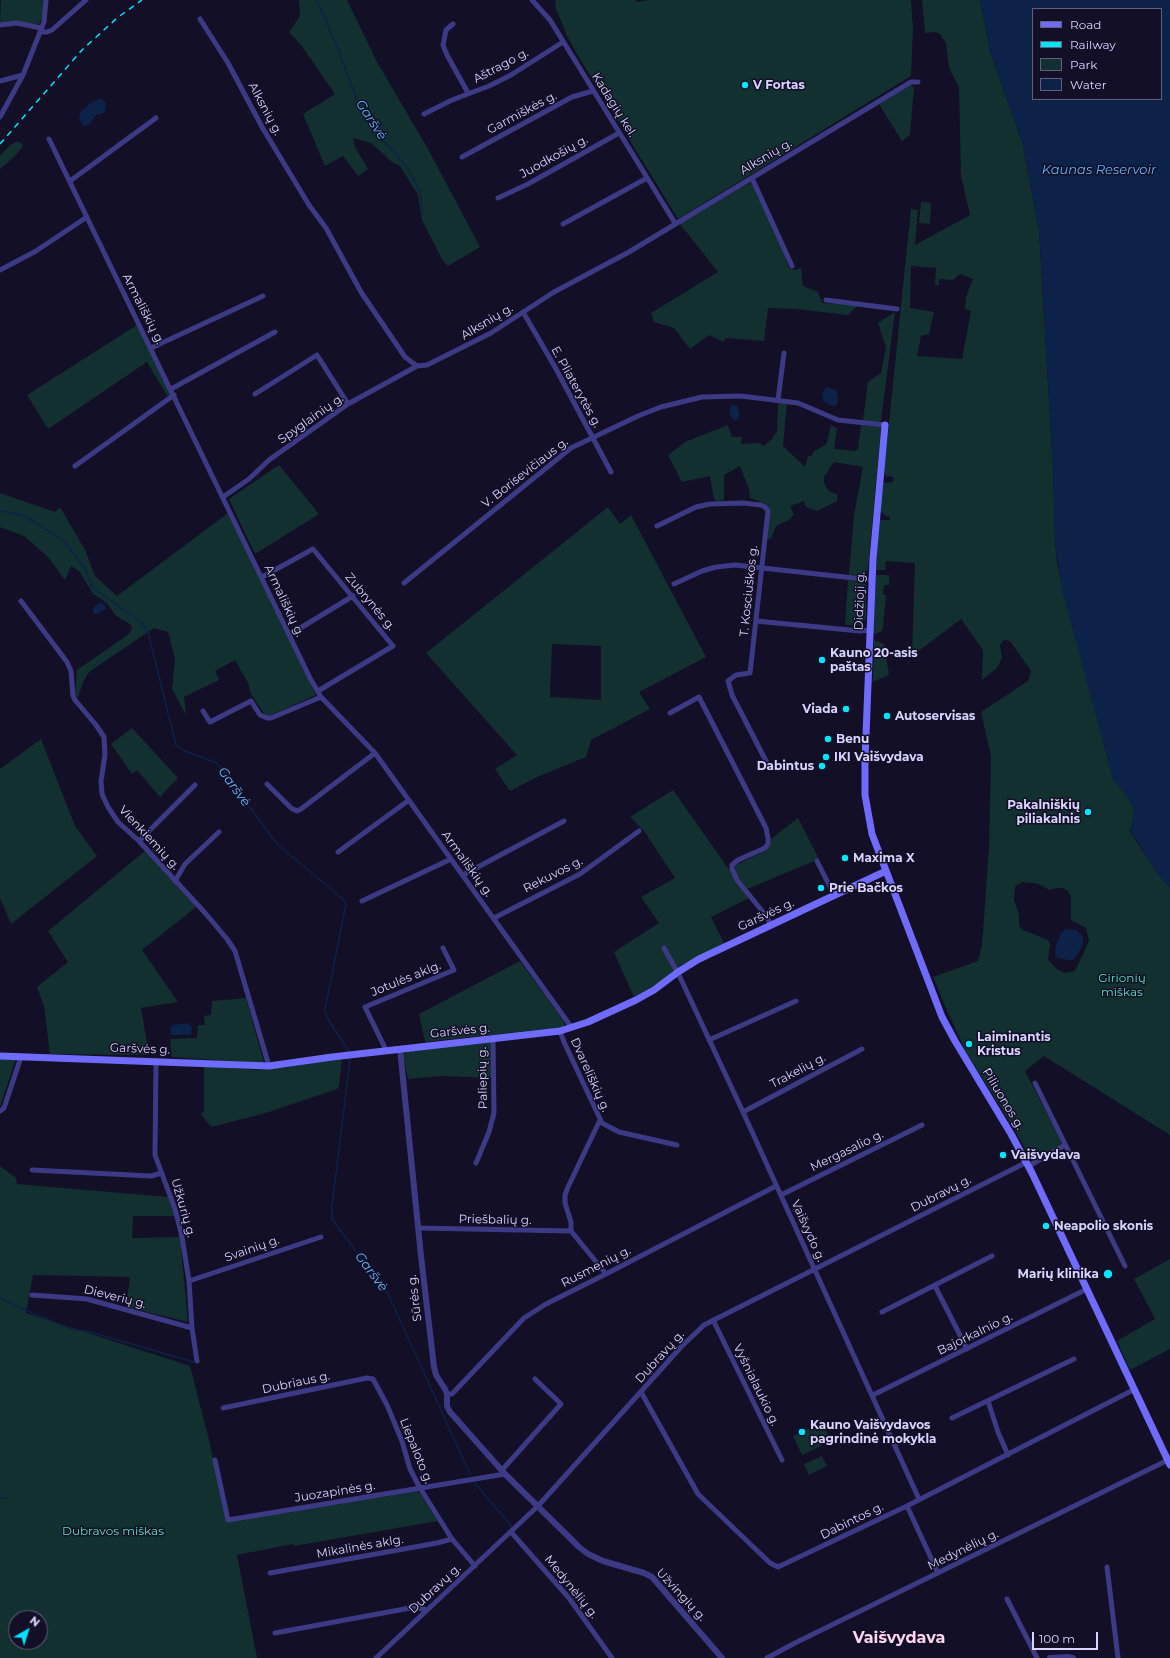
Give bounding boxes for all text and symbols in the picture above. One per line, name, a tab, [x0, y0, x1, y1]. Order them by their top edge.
legend	[1032, 8, 1162, 100]
text: Road	[1070, 17, 1101, 32]
text: Railway	[1070, 37, 1116, 52]
street label: Aštrago g.	[471, 45, 531, 87]
text: Park	[1070, 57, 1097, 72]
street label: Kadagių kel.	[588, 70, 640, 140]
text: Water	[1070, 77, 1106, 92]
place label: V Fortas	[753, 78, 805, 92]
street label: Alksnių g.	[245, 80, 285, 138]
marker: V Fortas	[740, 80, 750, 90]
street label: Garmiškės g.	[485, 89, 559, 137]
water label: Garšvė	[352, 97, 390, 143]
street label: Juodkošių g.	[518, 132, 590, 182]
street label: Alksnių g.	[737, 136, 795, 178]
water label: Kaunas Reservoir	[1042, 162, 1156, 178]
street label: Armališkių g.	[119, 271, 167, 347]
street label: Alksnių g.	[458, 301, 516, 343]
street label: E. Pliaterytės g.	[548, 344, 604, 430]
street label: Spyglainių g.	[275, 391, 347, 447]
street label: V. Borisevičiaus g.	[479, 435, 571, 511]
street label: T. Kosciuškos g.	[737, 545, 761, 637]
street label: Armališkių g.	[261, 563, 307, 639]
street label: Zubrynės g.	[342, 570, 398, 634]
street label: Didžioji g.	[852, 571, 868, 631]
place label: Kauno 20-asis paštas	[830, 646, 918, 674]
marker: Kauno 20-asis paštas	[817, 655, 827, 665]
place label: Viada	[802, 702, 838, 716]
marker: Viada	[841, 704, 851, 714]
place label: Autoservisas	[895, 709, 975, 723]
marker: Autoservisas	[882, 711, 892, 721]
place label: Benu	[836, 732, 869, 746]
marker: Benu	[823, 734, 833, 744]
place label: IKI Vaišvydava	[834, 750, 924, 764]
marker: IKI Vaišvydava	[821, 752, 831, 762]
place label: Dabintus	[757, 759, 814, 773]
marker: Dabintus	[817, 761, 827, 771]
water label: Garšvė	[214, 764, 254, 810]
place label: Pakalniškių piliakalnis	[1007, 798, 1080, 826]
street label: Vienkiemių g.	[116, 803, 182, 873]
marker: Pakalniškių piliakalnis	[1083, 807, 1093, 817]
street label: Armališkių g.	[438, 828, 496, 900]
place label: Maxima X	[853, 851, 915, 865]
marker: Maxima X	[840, 853, 850, 863]
street label: Rekuvos g.	[521, 854, 585, 896]
place label: Prie Bačkos	[829, 881, 903, 895]
marker: Prie Bačkos	[816, 883, 826, 893]
street label: Garšvės g.	[736, 896, 796, 934]
street label: Jotulės aklg.	[369, 958, 443, 1000]
park label: Girionių miškas	[1098, 971, 1146, 999]
street label: Garšvės g.	[429, 1021, 491, 1041]
place label: Laiminantis Kristus	[977, 1030, 1051, 1058]
street label: Dvareliškių g.	[567, 1036, 613, 1114]
marker: Laiminantis Kristus	[964, 1039, 974, 1049]
street label: Garšvės g.	[110, 1041, 170, 1057]
street label: Paliepių g.	[475, 1047, 491, 1109]
street label: Trakelių g.	[768, 1050, 828, 1092]
street label: Piliuonos g.	[979, 1066, 1027, 1132]
street label: Mergasalio g.	[808, 1127, 886, 1175]
place label: Vaišvydava	[1011, 1148, 1080, 1162]
marker: Vaišvydava	[998, 1150, 1008, 1160]
street label: Dubravų g.	[908, 1173, 974, 1215]
street label: Užkurių g.	[168, 1177, 198, 1239]
street label: Vaišvydo g.	[788, 1198, 828, 1264]
street label: Priešbalių g.	[458, 1212, 532, 1228]
place label: Neapolio skonis	[1054, 1219, 1153, 1233]
marker: Neapolio skonis	[1041, 1221, 1051, 1231]
street label: Svainių g.	[223, 1233, 281, 1265]
street label: Rusmenių g.	[559, 1243, 633, 1291]
water label: Garšvė	[351, 1249, 391, 1295]
place label: Marių klinika	[1018, 1267, 1099, 1281]
marker: Marių klinika	[1102, 1268, 1114, 1280]
street label: Sūrės g.	[405, 1274, 425, 1322]
street label: Dieverių g.	[82, 1282, 148, 1312]
street label: Bajorkalnio g.	[935, 1310, 1015, 1358]
street label: Dubravų g.	[633, 1328, 687, 1386]
street label: Vyšnialaukio g.	[730, 1342, 782, 1428]
street label: Dubriaus g.	[261, 1369, 331, 1397]
street label: Liepaloto g.	[396, 1416, 436, 1486]
place label: Kauno Vaišvydavos pagrindinė mokykla	[810, 1418, 936, 1446]
marker: Kauno Vaišvydavos pagrindinė mokykla	[797, 1427, 807, 1437]
street label: Juozapinės g.	[294, 1479, 376, 1505]
street label: Dabintos g.	[818, 1500, 886, 1542]
park label: Dubravos miškas	[62, 1524, 164, 1538]
street label: Medynėlių g.	[925, 1527, 1001, 1573]
street label: Mikalinės aklg.	[315, 1532, 405, 1562]
street label: Medynėlių g.	[541, 1553, 601, 1621]
street label: Dubravų g.	[406, 1561, 464, 1617]
street label: Užvingių g.	[653, 1566, 709, 1624]
north arrow	[8, 1610, 48, 1650]
text: N	[27, 1613, 43, 1630]
scale bar	[1034, 1624, 1100, 1650]
district label: Vaišvydava	[853, 1628, 945, 1648]
text: 100 m	[1039, 1631, 1075, 1646]

